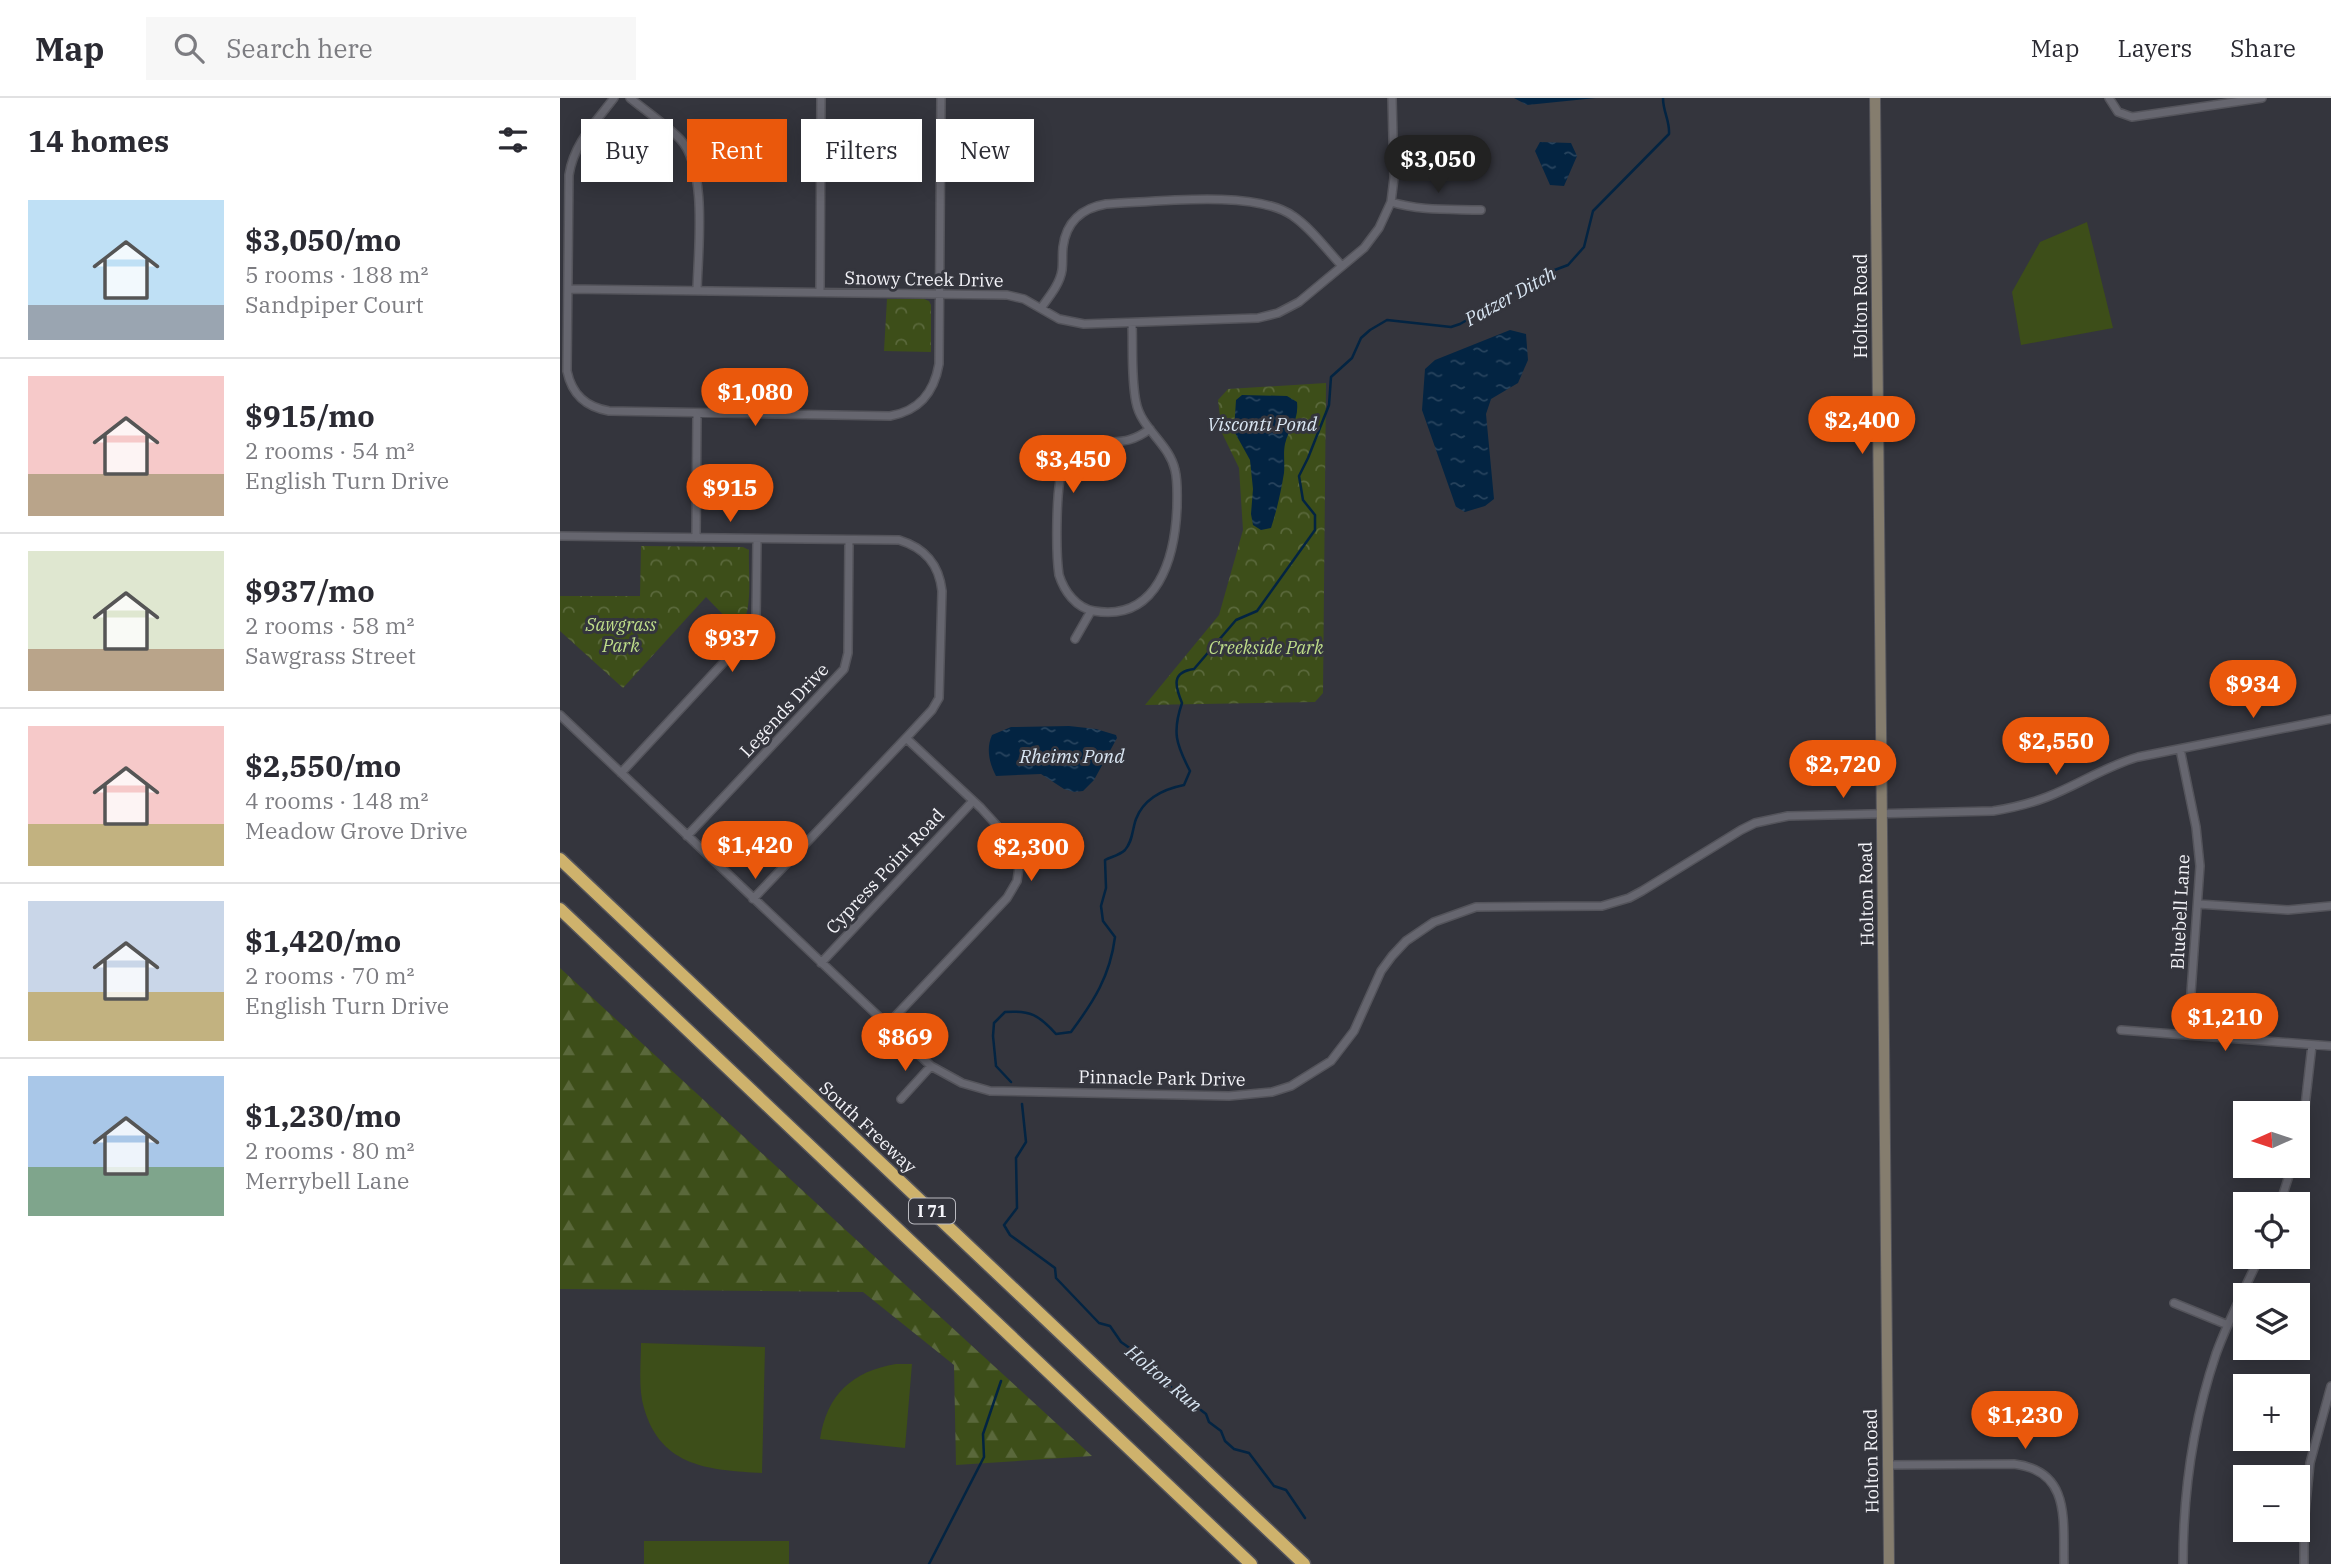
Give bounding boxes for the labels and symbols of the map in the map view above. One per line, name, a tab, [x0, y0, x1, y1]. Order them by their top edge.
pin: $3,050	[1381, 136, 1495, 195]
street label: Holton Road	[1849, 254, 1872, 358]
water label: Patzer Ditch	[1459, 261, 1560, 331]
street label: Snowy Creek Drive	[844, 266, 1004, 292]
pin: $1,080	[698, 368, 812, 428]
pin: $2,400	[1805, 396, 1919, 456]
water label: Visconti Pond	[1207, 412, 1318, 436]
pin: $3,450	[1016, 436, 1130, 495]
pin: $915	[689, 464, 771, 524]
park label: Sawgrass Park	[585, 613, 657, 657]
pin: $937	[691, 614, 773, 674]
park label: Creekside Park	[1209, 636, 1324, 659]
street label: Legends Drive	[734, 658, 834, 762]
pin: $934	[2212, 660, 2294, 720]
pin: $2,550	[1999, 718, 2113, 777]
pin: $2,720	[1786, 740, 1900, 800]
water label: Rheims Pond	[1019, 744, 1125, 768]
street label: Cypress Point Road	[821, 803, 949, 939]
pin: $1,420	[698, 822, 812, 881]
pin: $2,300	[974, 824, 1088, 883]
street label: Holton Road	[1854, 841, 1878, 947]
street label: Bluebell Lane	[2165, 854, 2195, 970]
pin: $1,210	[2168, 993, 2282, 1053]
pin: $869	[864, 1014, 946, 1073]
street label: Pinnacle Park Drive	[1078, 1065, 1246, 1091]
street label: South Freeway	[815, 1076, 922, 1178]
north arrow	[2233, 1101, 2310, 1178]
road number: I 71	[909, 1198, 955, 1224]
water label: Holton Run	[1120, 1338, 1207, 1417]
pin: $1,230	[1968, 1392, 2082, 1451]
street label: Holton Road	[1859, 1408, 1883, 1514]

